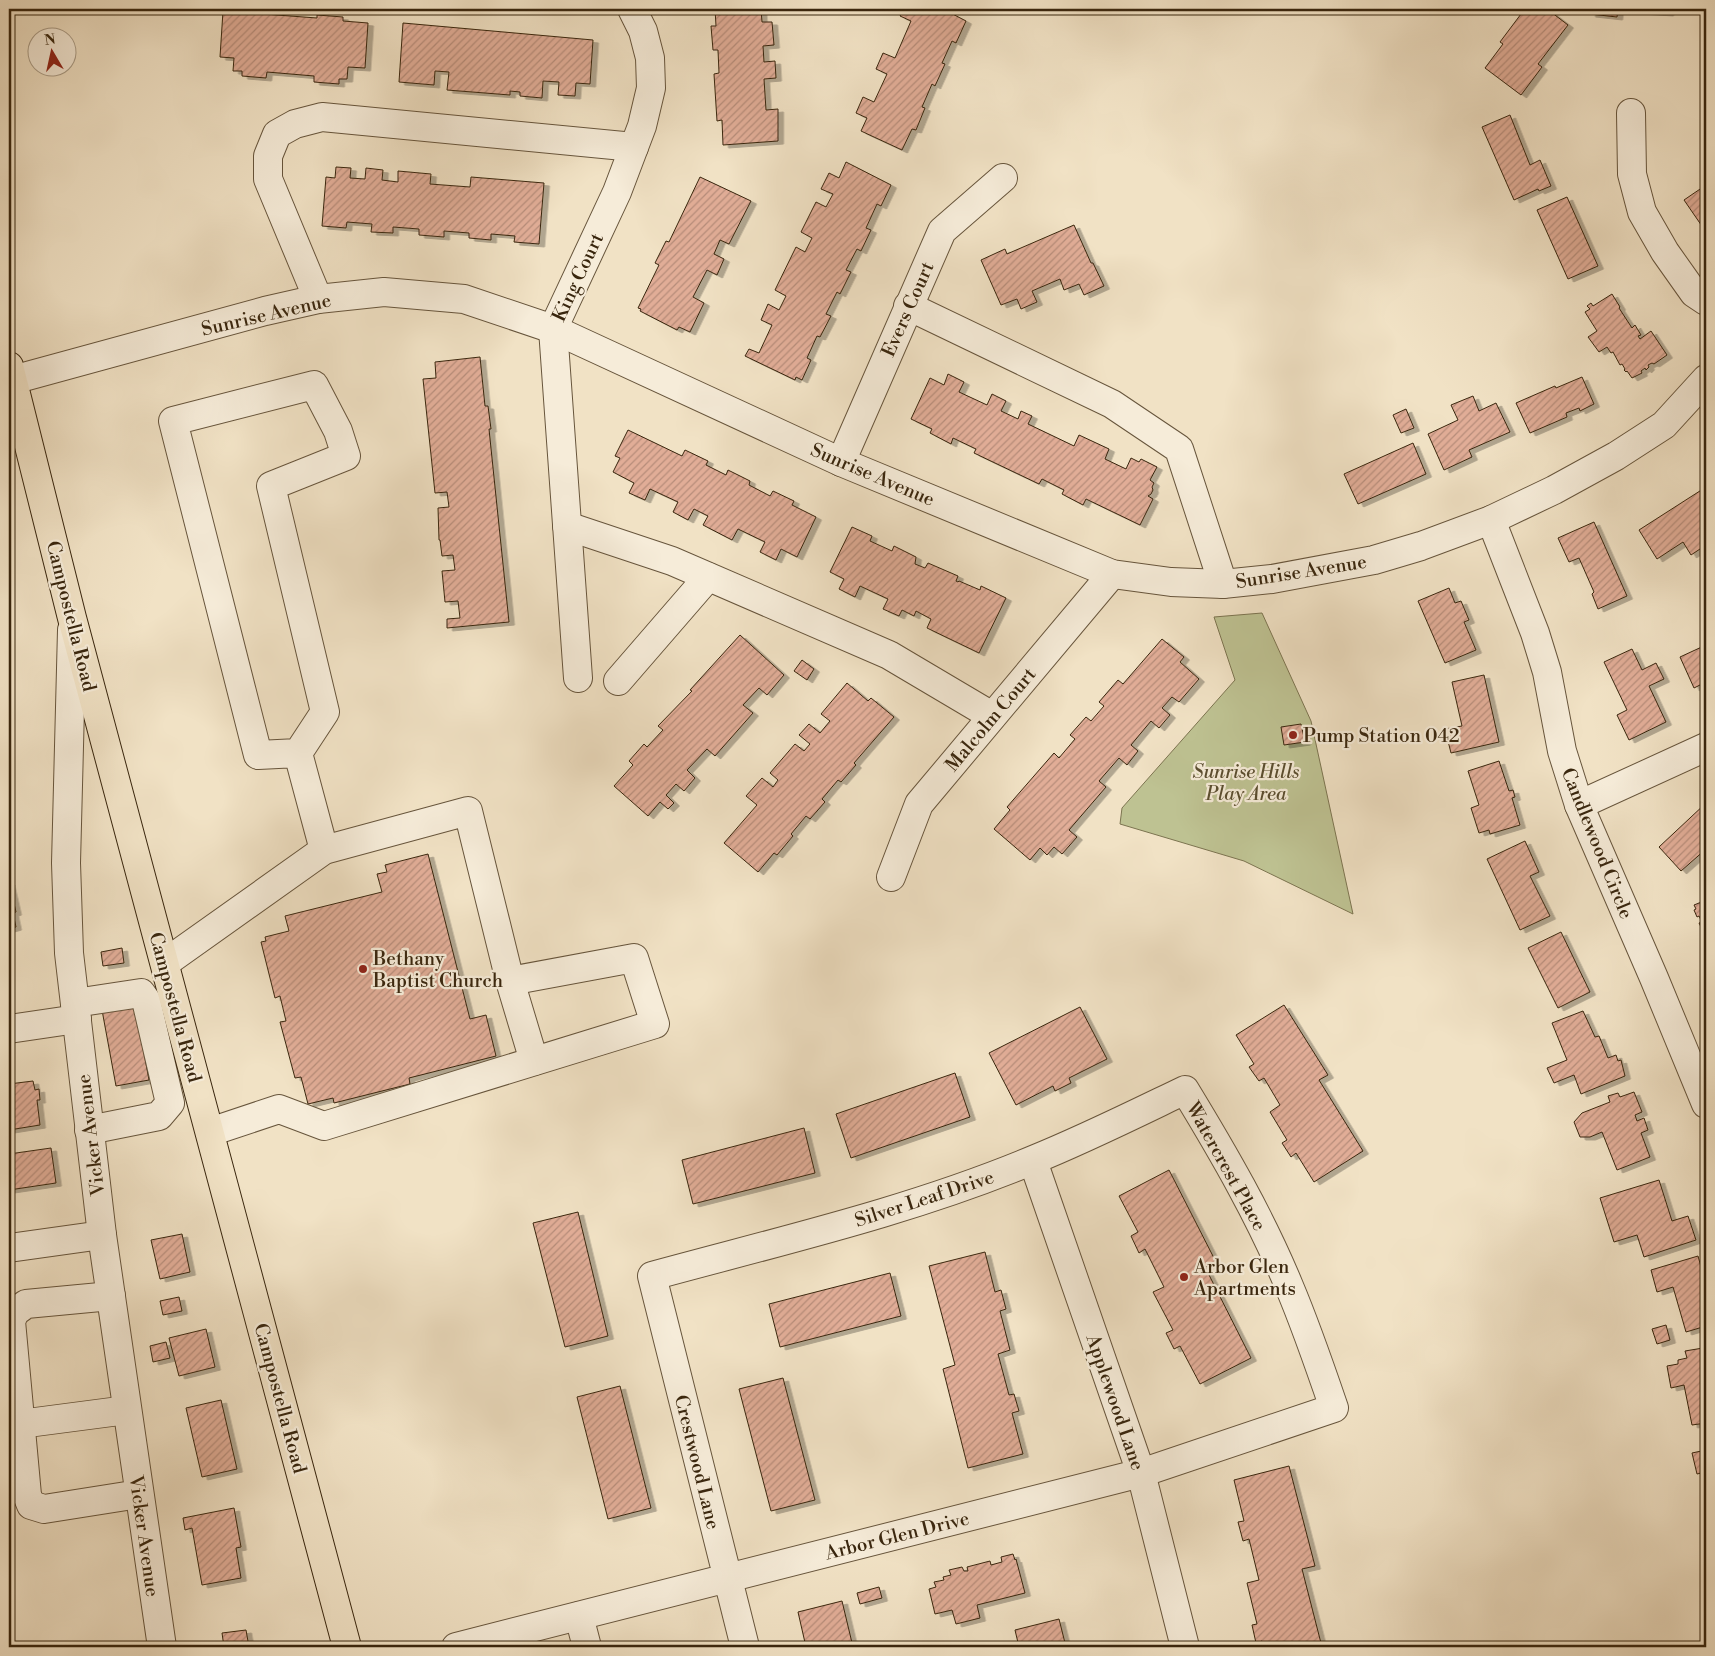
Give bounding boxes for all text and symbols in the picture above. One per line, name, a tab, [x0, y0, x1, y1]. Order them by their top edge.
north arrow	[28, 28, 78, 78]
text: N	[43, 30, 57, 50]
street label: King Court	[547, 229, 609, 326]
street label: Evers Court	[876, 258, 940, 361]
street label: Sunrise Avenue	[199, 288, 333, 342]
street label: Sunrise Avenue	[807, 438, 938, 512]
street label: Campostella Road	[41, 538, 101, 694]
street label: Sunrise Avenue	[1234, 550, 1368, 594]
street label: Malcolm Court	[940, 663, 1041, 777]
place label: Pump Station 042	[1303, 724, 1460, 748]
marker: Pump Station 042	[1287, 729, 1299, 741]
park label: Sunrise Hills Play Area	[1193, 760, 1299, 806]
street label: Candlewood Circle	[1556, 764, 1638, 922]
street label: Campostella Road	[143, 930, 207, 1085]
place label: Bethany Baptist Church	[372, 947, 503, 993]
marker: Bethany Baptist Church	[357, 963, 369, 975]
street label: Vicker Avenue	[72, 1073, 110, 1198]
street label: Watercrest Place	[1180, 1097, 1271, 1235]
street label: Silver Leaf Drive	[852, 1165, 997, 1233]
place label: Arbor Glen Apartments	[1193, 1255, 1296, 1301]
marker: Arbor Glen Apartments	[1178, 1271, 1190, 1283]
street label: Campostella Road	[248, 1321, 312, 1476]
street label: Applewood Lane	[1080, 1330, 1150, 1473]
street label: Crestwood Lane	[669, 1392, 725, 1532]
street label: Vicker Avenue	[123, 1473, 164, 1598]
street label: Arbor Glen Drive	[822, 1506, 972, 1566]

